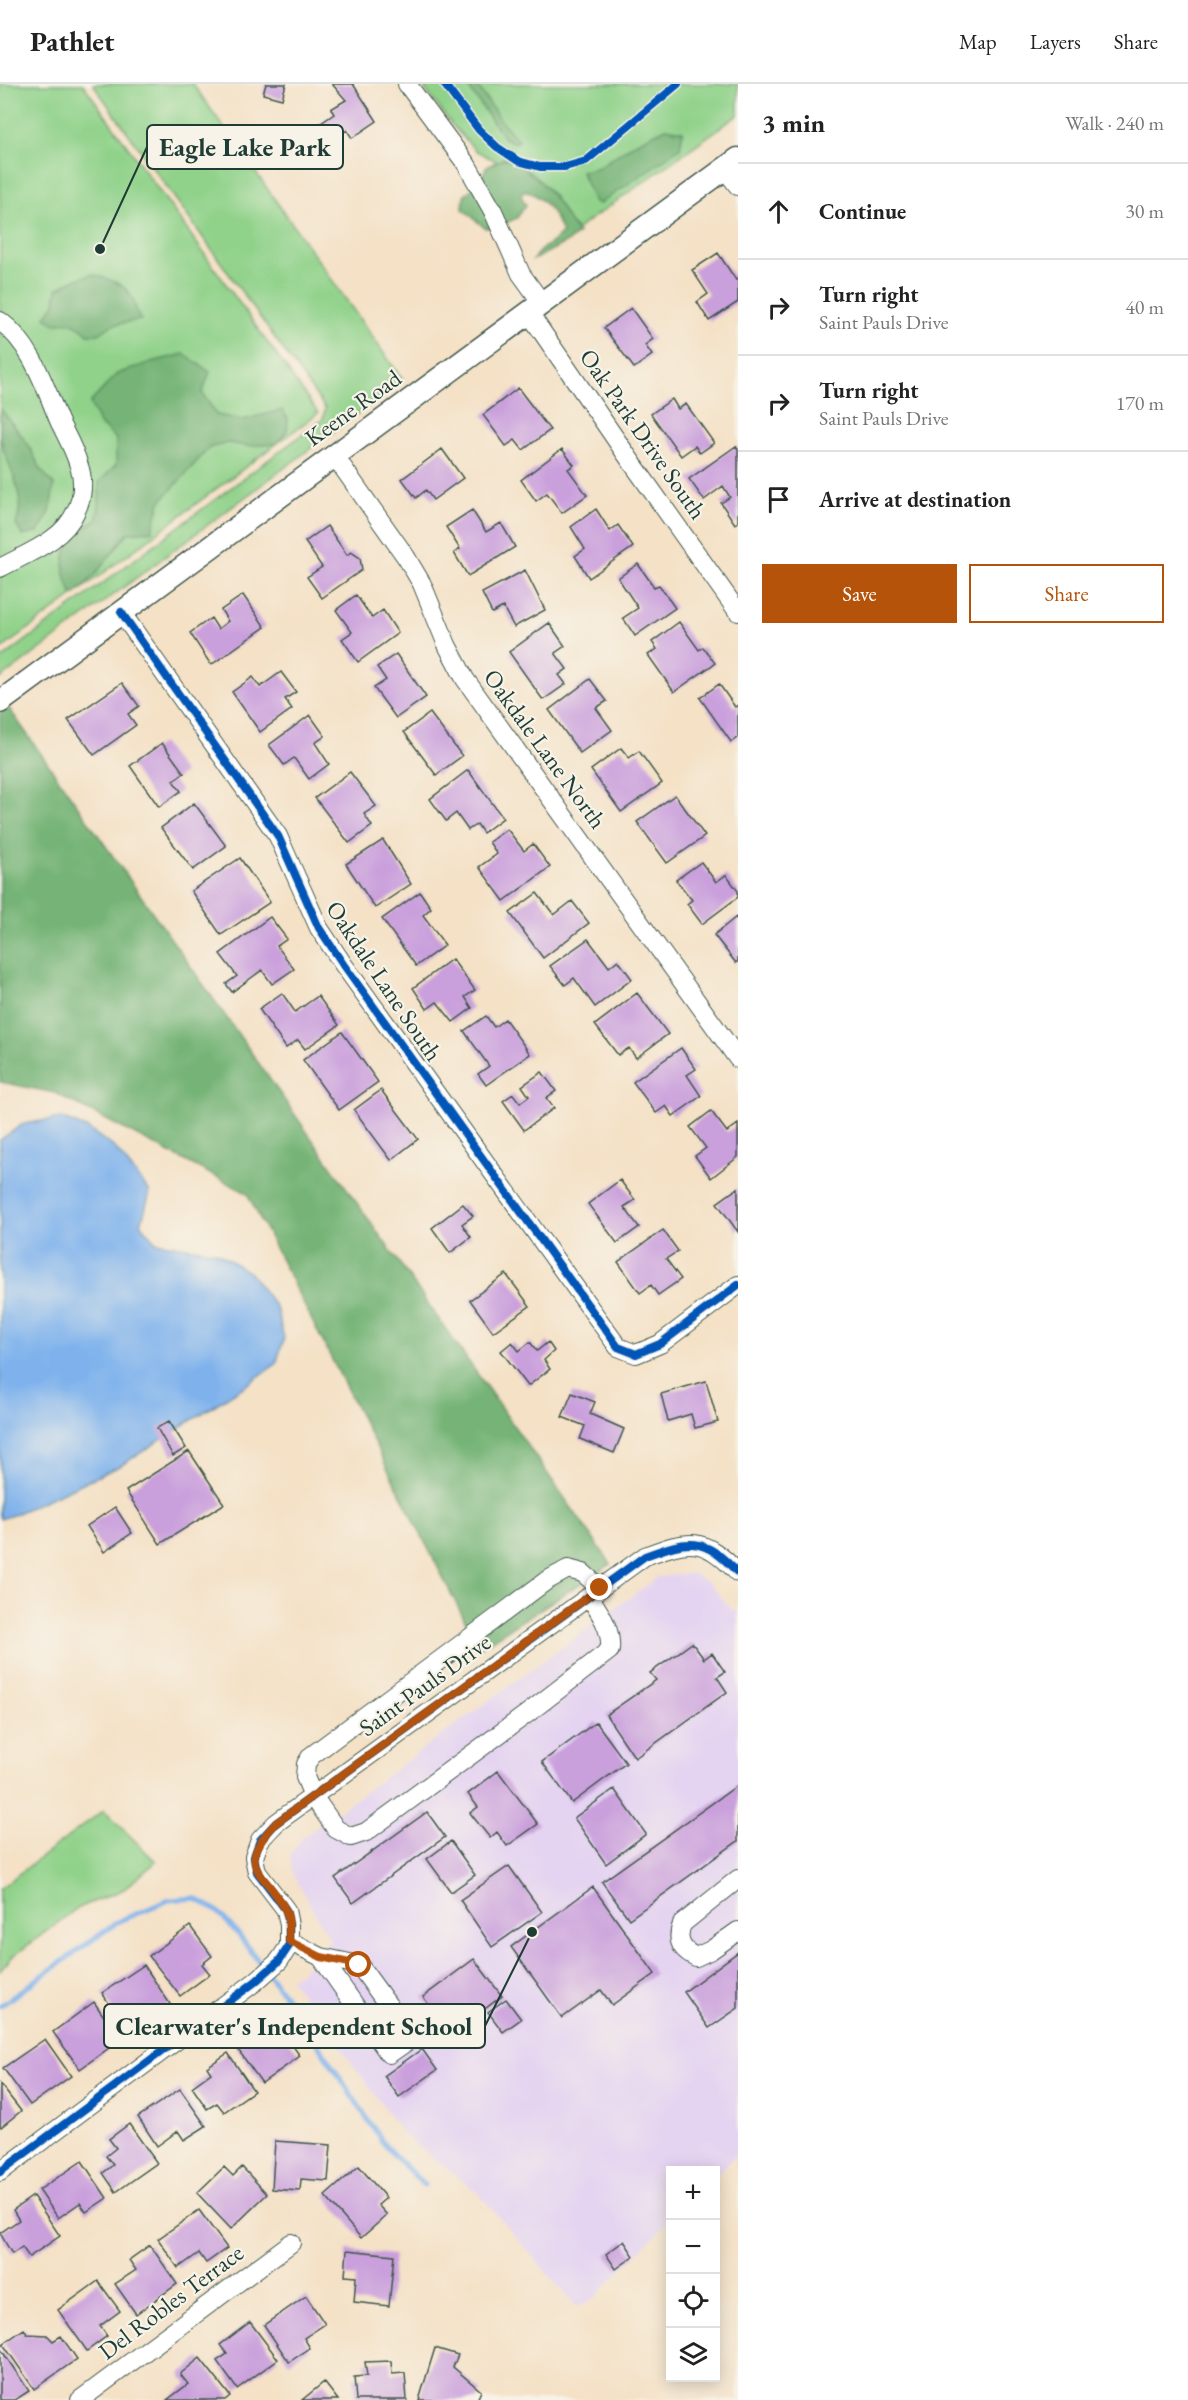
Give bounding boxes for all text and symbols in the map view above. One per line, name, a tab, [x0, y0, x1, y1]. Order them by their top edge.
text: Pathlet	[30, 23, 114, 59]
text: Map	[959, 28, 997, 55]
text: Layers	[1030, 28, 1081, 55]
text: Share	[1114, 28, 1158, 55]
text: 3 min	[762, 106, 825, 140]
text: Walk · 240 m	[1065, 110, 1164, 136]
callout: Eagle Lake Park	[147, 125, 343, 169]
text: Eagle Lake Park	[159, 130, 332, 164]
icon: ahead	[762, 195, 795, 228]
text: Continue	[819, 197, 906, 226]
text: 30 m	[1125, 198, 1164, 224]
text: Turn right	[819, 280, 918, 309]
icon: right	[762, 291, 795, 324]
text: 40 m	[1125, 294, 1164, 320]
text: Saint Pauls Drive	[819, 309, 949, 335]
street label: Oak Park Drive South	[573, 342, 714, 525]
street label: Keene Road	[298, 362, 408, 453]
text: Turn right	[819, 376, 918, 405]
icon: right	[762, 387, 795, 420]
text: 170 m	[1116, 390, 1164, 416]
text: Saint Pauls Drive	[819, 405, 949, 431]
icon: arrive	[762, 483, 795, 516]
text: Arrive at destination	[819, 485, 1011, 514]
button: Save	[762, 564, 957, 623]
button: Share	[969, 564, 1164, 623]
street label: Oakdale Lane North	[477, 663, 614, 835]
street label: Oakdale Lane South	[319, 895, 449, 1067]
route end	[586, 1574, 612, 1600]
street label: Saint Pauls Drive	[353, 1626, 497, 1743]
route start	[345, 1951, 371, 1977]
callout: Clearwater's Independent School	[104, 2004, 485, 2048]
text: Clearwater's Independent School	[116, 2009, 473, 2043]
map controls	[666, 2166, 720, 2382]
button: +	[666, 2166, 720, 2220]
button: −	[666, 2220, 720, 2274]
street label: Del Robles Terrace	[92, 2237, 249, 2366]
button: locate	[666, 2274, 720, 2328]
button: layers	[666, 2328, 720, 2382]

